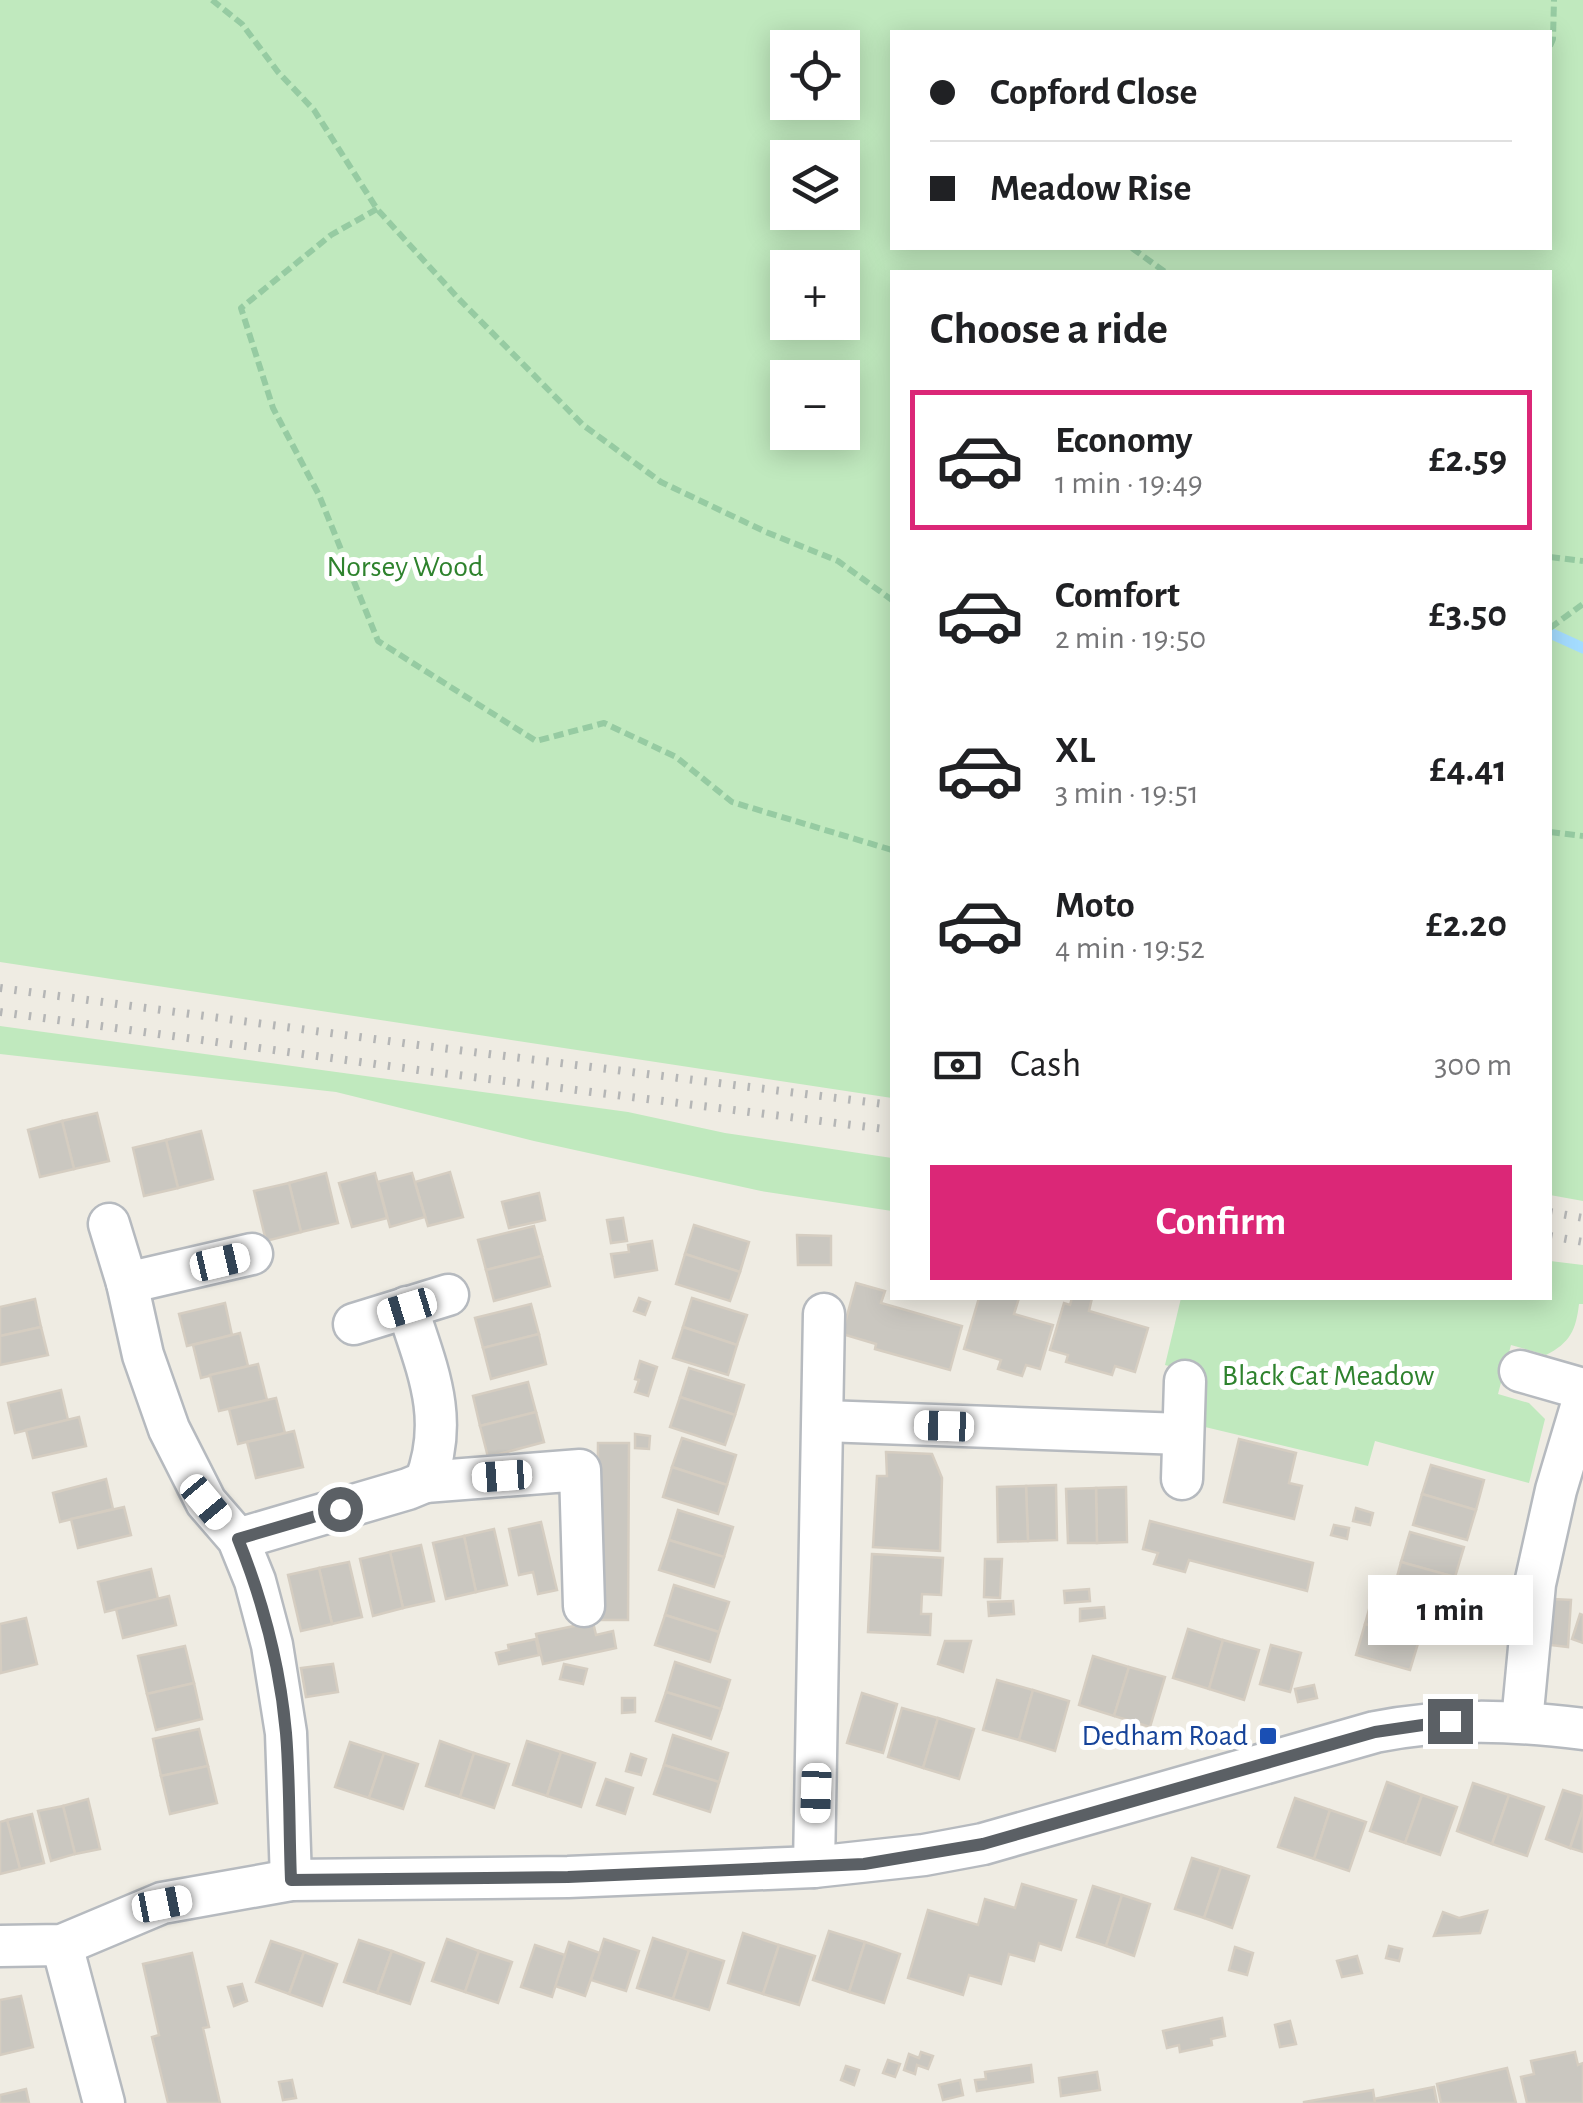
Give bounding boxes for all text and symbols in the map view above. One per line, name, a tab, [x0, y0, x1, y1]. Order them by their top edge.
map controls	[770, 30, 860, 450]
button: locate	[770, 30, 860, 120]
text: Copford Close	[990, 74, 1197, 112]
button: layers	[770, 140, 860, 230]
text: Meadow Rise	[990, 170, 1191, 208]
button: +	[770, 250, 860, 340]
text: Choose a ride	[930, 307, 1168, 352]
button: −	[770, 360, 860, 450]
icon: car	[935, 415, 1025, 505]
text: Economy	[1055, 422, 1193, 460]
text: £2.59	[1429, 441, 1507, 479]
text: 1 min · 19:49	[1055, 467, 1203, 499]
park label: Norsey Wood	[326, 552, 484, 582]
icon: car	[935, 570, 1025, 660]
text: Comfort	[1055, 577, 1180, 615]
text: £3.50	[1429, 596, 1507, 634]
text: 2 min · 19:50	[1055, 622, 1206, 654]
icon: car	[935, 725, 1025, 815]
text: XL	[1055, 732, 1095, 770]
text: £4.41	[1429, 751, 1507, 789]
text: 3 min · 19:51	[1055, 777, 1199, 809]
icon: car	[935, 880, 1025, 970]
text: Moto	[1055, 887, 1135, 925]
text: £2.20	[1426, 906, 1507, 944]
text: 4 min · 19:52	[1055, 932, 1205, 964]
icon: cash	[930, 1038, 985, 1093]
text: Cash	[1010, 1046, 1081, 1084]
text: 300 m	[1434, 1049, 1512, 1081]
button: Confirm	[930, 1165, 1512, 1280]
car	[187, 1241, 253, 1283]
car	[374, 1285, 440, 1331]
park label: Black Cat Meadow	[1222, 1361, 1434, 1391]
car	[913, 1410, 975, 1442]
car	[471, 1459, 533, 1493]
car	[175, 1469, 237, 1535]
route start	[318, 1487, 363, 1532]
callout: 1 min	[1368, 1576, 1532, 1646]
text: 1 min	[1417, 1594, 1484, 1626]
route end	[1428, 1699, 1473, 1744]
place label: Dedham Road	[1081, 1721, 1248, 1751]
marker: Dedham Road	[1257, 1725, 1279, 1747]
car	[800, 1762, 832, 1824]
car	[130, 1884, 194, 1924]

